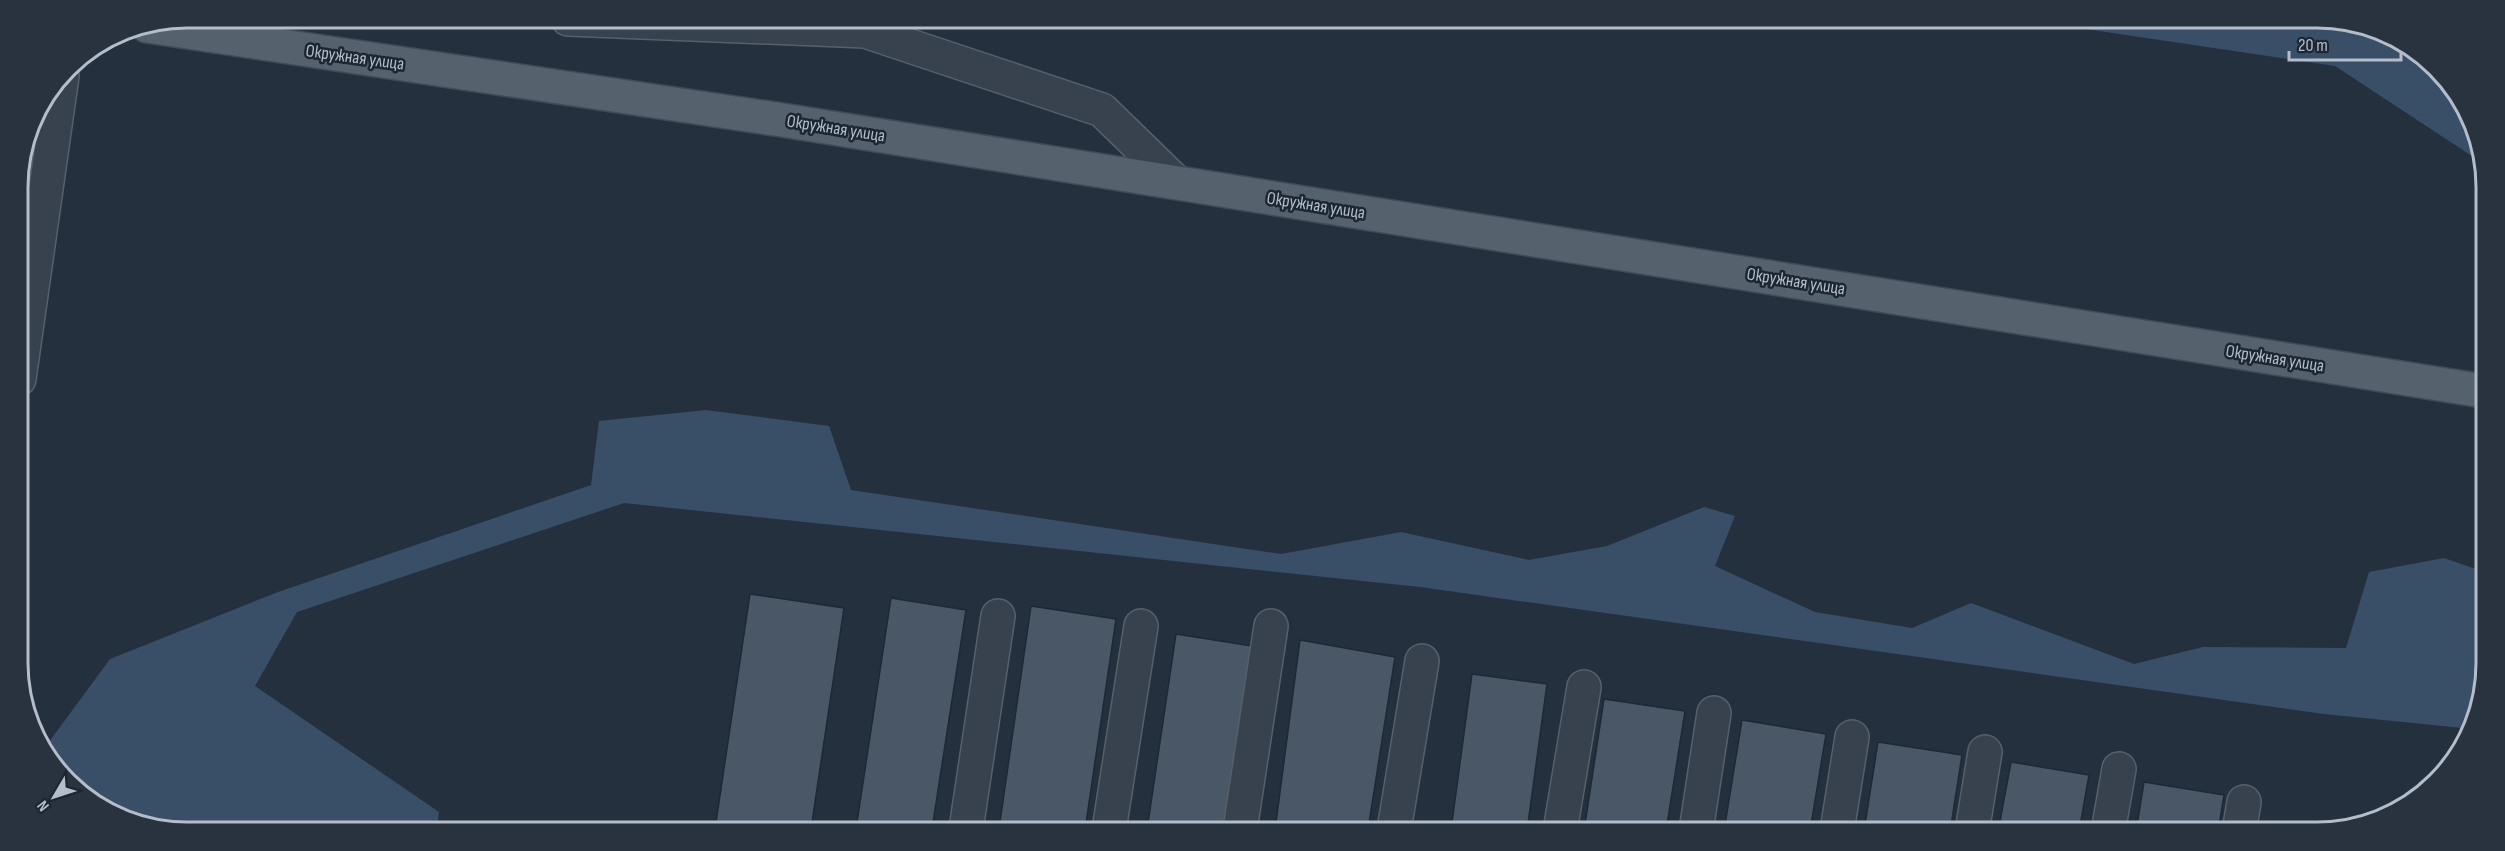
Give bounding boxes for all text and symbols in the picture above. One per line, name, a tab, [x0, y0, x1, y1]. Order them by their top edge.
scale bar	[2289, 24, 2402, 62]
text: 20 m	[2298, 35, 2328, 56]
street label: Окружная улица	[304, 40, 406, 75]
street label: Окружная улица	[785, 110, 887, 147]
street label: Окружная улица	[1265, 187, 1367, 224]
street label: Окружная улица	[1745, 263, 1847, 300]
street label: Окружная улица	[2224, 340, 2326, 377]
north arrow	[24, 767, 84, 827]
text: N	[33, 796, 54, 815]

